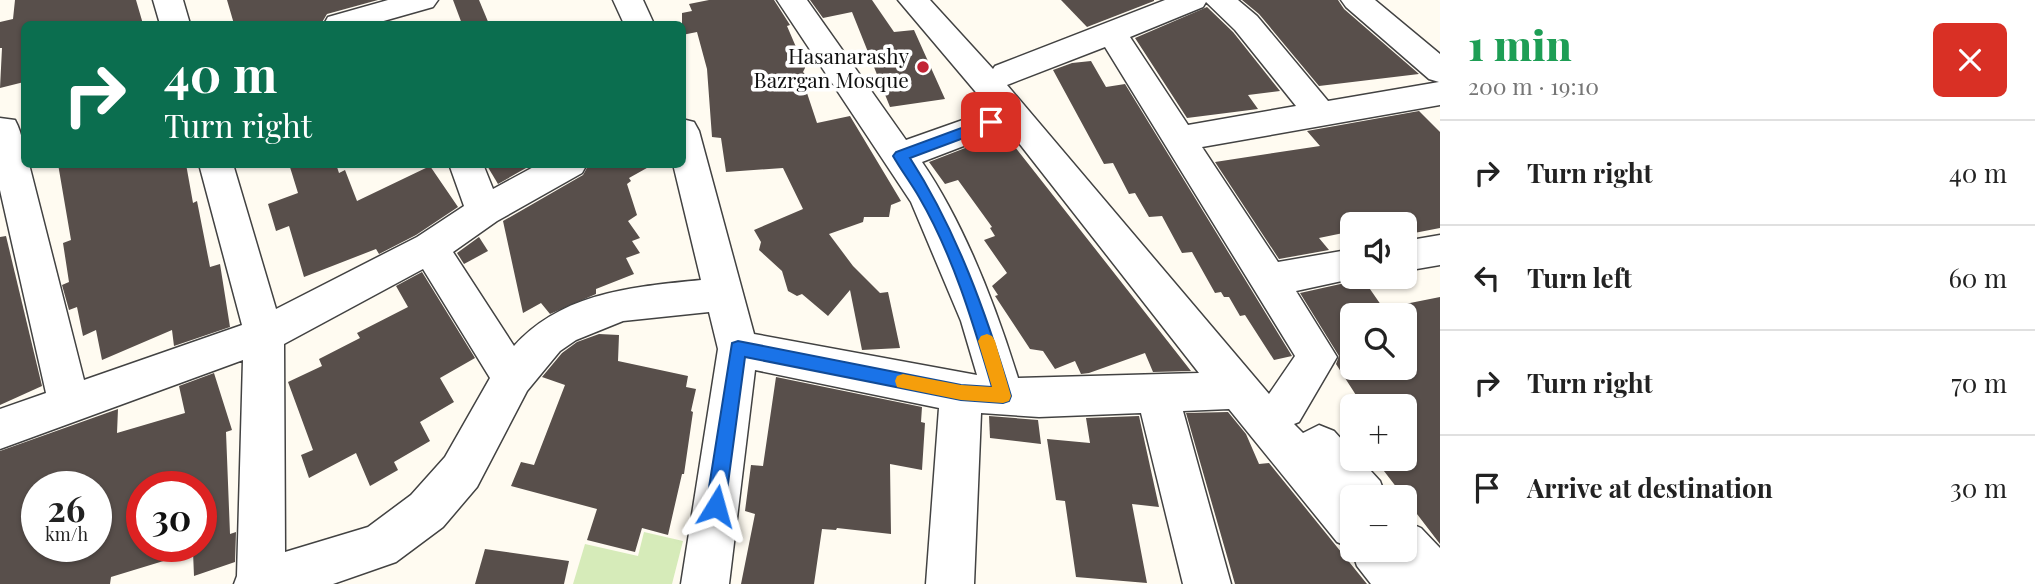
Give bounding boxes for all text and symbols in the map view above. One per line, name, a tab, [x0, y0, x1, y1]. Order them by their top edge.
text: 1 min	[1468, 16, 1572, 72]
button: close	[1933, 23, 2007, 97]
text: 40 m	[164, 40, 277, 105]
place label: Hasanarashy Bazrgan Mosque	[754, 41, 909, 93]
icon: right	[49, 49, 140, 140]
marker: Hasanarashy Bazrgan Mosque	[915, 59, 931, 75]
text: 200 m · 19:10	[1468, 70, 1599, 101]
pin	[961, 92, 1021, 152]
text: Turn right	[164, 103, 312, 146]
icon: arrive	[972, 103, 1010, 141]
icon: right	[1468, 154, 1506, 192]
text: Turn right	[1527, 155, 1653, 190]
text: 40 m	[1949, 155, 2007, 190]
map controls	[1340, 212, 1417, 562]
button: sound	[1340, 212, 1417, 289]
icon: left	[1468, 259, 1506, 297]
text: Turn left	[1527, 260, 1632, 295]
text: 60 m	[1948, 260, 2007, 295]
button: search	[1340, 303, 1417, 380]
icon: right	[1468, 364, 1506, 402]
text: Turn right	[1527, 365, 1653, 400]
text: 70 m	[1951, 365, 2007, 400]
button: +	[1340, 394, 1417, 471]
position arrow	[679, 469, 753, 543]
icon: arrive	[1468, 469, 1506, 507]
text: Arrive at destination	[1527, 470, 1773, 505]
text: 30 m	[1950, 470, 2007, 505]
speed limit sign: 30	[126, 471, 217, 562]
text: 26	[48, 484, 85, 531]
button: −	[1340, 485, 1417, 562]
text: km/h	[45, 522, 88, 546]

